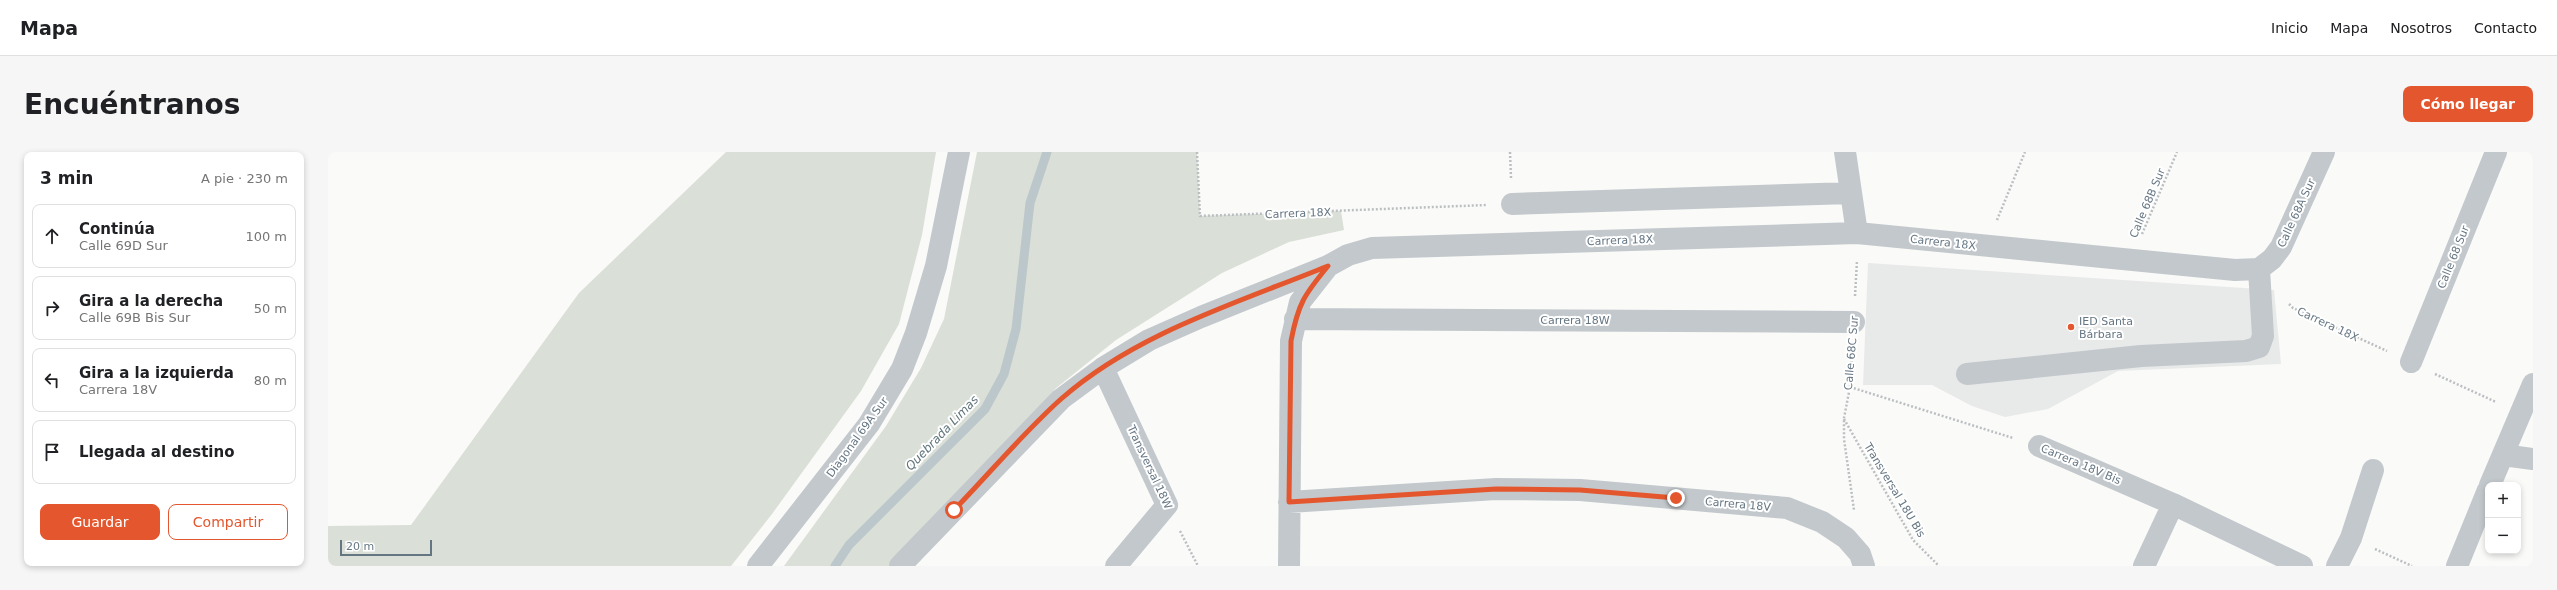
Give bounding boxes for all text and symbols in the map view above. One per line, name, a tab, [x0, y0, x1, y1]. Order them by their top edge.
text: Mapa	[20, 17, 78, 39]
text: Inicio	[2271, 20, 2308, 36]
text: Mapa	[2330, 20, 2368, 36]
text: Nosotros	[2390, 20, 2452, 36]
text: Contacto	[2474, 20, 2537, 36]
button: Cómo llegar	[2403, 86, 2533, 122]
text: Encuéntranos	[24, 88, 240, 121]
street label: Calle 68B Sur	[2127, 166, 2168, 240]
text: 3 min	[40, 168, 93, 188]
text: A pie · 230 m	[201, 171, 288, 186]
street label: Calle 68A Sur	[2275, 176, 2318, 250]
street label: Carrera 18X	[1265, 206, 1332, 221]
text: Continúa	[79, 220, 155, 238]
street label: Calle 68 Sur	[2435, 223, 2472, 291]
icon: ahead	[41, 225, 63, 247]
text: 100 m	[245, 229, 287, 244]
street label: Carrera 18X	[1587, 233, 1654, 248]
street label: Carrera 18X	[1909, 233, 1977, 252]
text: Calle 69D Sur	[79, 238, 168, 253]
text: Gira a la derecha	[79, 292, 223, 310]
icon: right	[41, 297, 63, 319]
text: 50 m	[254, 301, 287, 316]
street label: Carrera 18X	[2295, 305, 2361, 345]
text: Calle 69B Bis Sur	[79, 310, 190, 325]
street label: Carrera 18W	[1540, 314, 1610, 327]
street label: Calle 68C Sur	[1842, 315, 1861, 391]
place label: IED Santa Bárbara	[2079, 315, 2133, 341]
marker: IED Santa Bárbara	[2066, 322, 2076, 332]
text: Gira a la izquierda	[79, 364, 234, 382]
icon: left	[41, 369, 63, 391]
text: 80 m	[254, 373, 287, 388]
text: Carrera 18V	[79, 382, 157, 397]
water label: Quebrada Limas	[903, 393, 981, 473]
street label: Diagonal 69A Sur	[824, 394, 891, 480]
street label: Transversal 18W	[1124, 422, 1175, 511]
street label: Transversal 18U Bis	[1861, 440, 1928, 540]
icon: arrive	[41, 441, 63, 463]
street label: Carrera 18V Bis	[2039, 442, 2123, 487]
text: Llegada al destino	[79, 443, 234, 461]
map controls	[2485, 482, 2521, 554]
button: +	[2485, 482, 2521, 518]
route end	[1667, 489, 1685, 507]
street label: Carrera 18V	[1704, 495, 1772, 514]
route start	[945, 501, 963, 519]
button: Guardar	[40, 504, 160, 540]
button: Compartir	[168, 504, 288, 540]
button: −	[2485, 518, 2521, 554]
scale bar	[340, 538, 432, 557]
text: 20 m	[346, 540, 374, 553]

